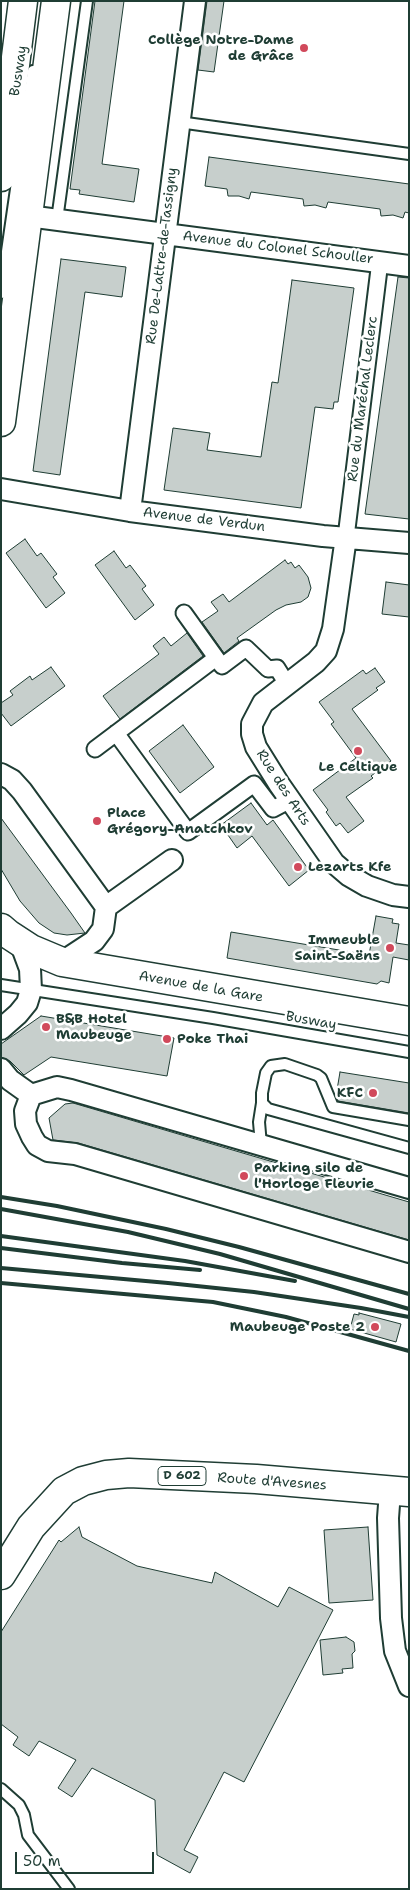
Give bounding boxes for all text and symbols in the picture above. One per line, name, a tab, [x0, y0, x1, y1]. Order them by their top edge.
place label: Collège Notre-Dame de Grâce	[148, 32, 294, 64]
marker: Collège Notre-Dame de Grâce	[298, 42, 310, 54]
street label: Busway	[7, 44, 31, 98]
street label: Rue De-Lattre-de-Tassigny	[143, 167, 181, 345]
street label: Avenue du Colonel Schouller	[182, 228, 374, 268]
street label: Rue du Maréchal Leclerc	[345, 315, 381, 483]
street label: Avenue de Verdun	[142, 504, 266, 536]
marker: Le Celtique	[352, 745, 364, 757]
street label: Rue des Arts	[252, 747, 314, 829]
place label: Le Celtique	[319, 759, 397, 775]
place label: Place Grégory-Anatchkov	[107, 805, 253, 838]
marker: Place Grégory-Anatchkov	[91, 815, 103, 827]
place label: Lezarts Kfe	[308, 859, 391, 875]
marker: Lezarts Kfe	[292, 861, 304, 873]
place label: Immeuble Saint-Saëns	[295, 932, 380, 964]
marker: Immeuble Saint-Saëns	[384, 942, 396, 954]
street label: Avenue de la Gare	[137, 968, 265, 1006]
street label: Busway	[284, 1008, 338, 1034]
place label: B&B Hotel Maubeuge	[56, 1011, 132, 1044]
marker: B&B Hotel Maubeuge	[40, 1021, 52, 1033]
place label: Poke Thai	[177, 1031, 248, 1047]
marker: Poke Thai	[161, 1033, 173, 1045]
place label: KFC	[337, 1085, 363, 1101]
marker: KFC	[367, 1087, 379, 1099]
place label: Parking silo de l'Horloge Fleurie	[254, 1160, 374, 1192]
marker: Parking silo de l'Horloge Fleurie	[238, 1170, 250, 1182]
place label: Maubeuge Poste 2	[230, 1319, 365, 1335]
marker: Maubeuge Poste 2	[369, 1321, 381, 1333]
road number: D 602	[158, 1466, 206, 1485]
street label: Route d'Avesnes	[217, 1470, 327, 1494]
scale bar	[18, 1842, 156, 1874]
text: 50 m	[23, 1851, 61, 1871]

